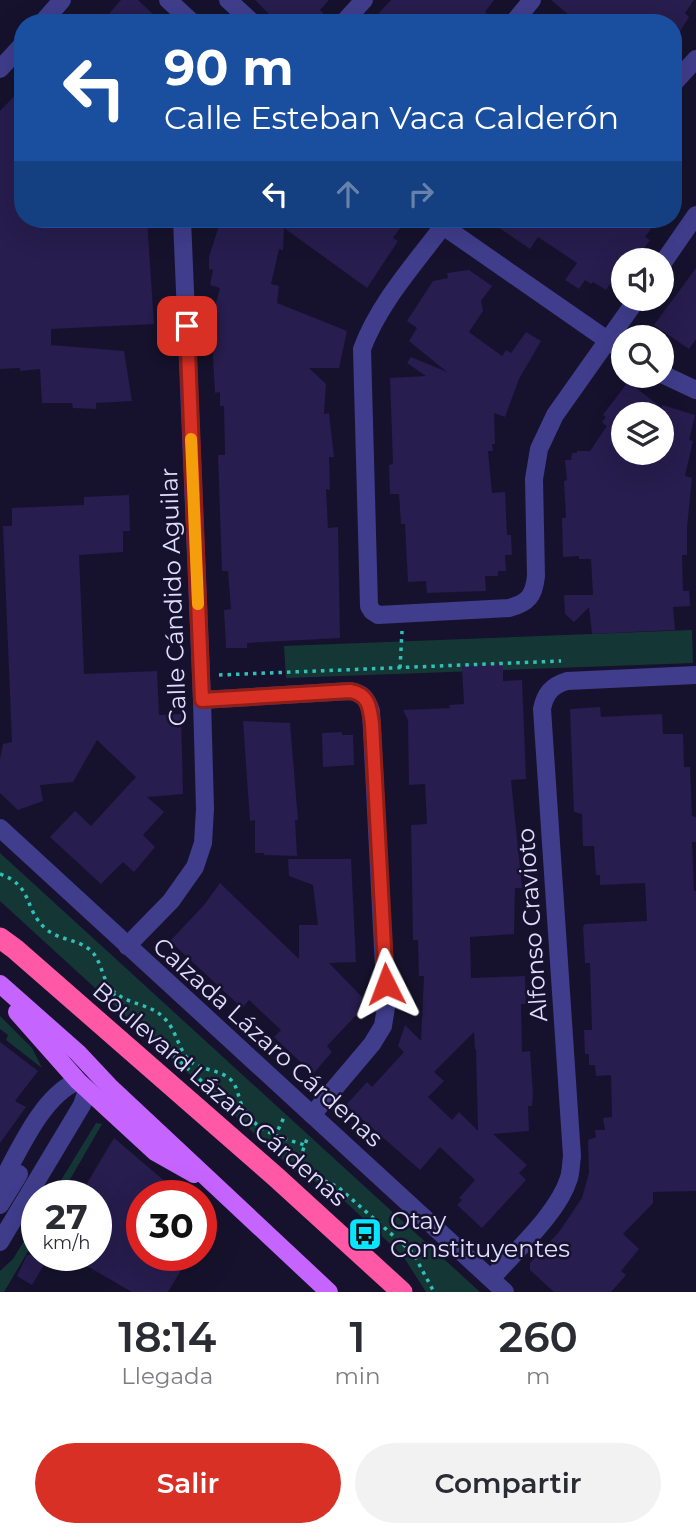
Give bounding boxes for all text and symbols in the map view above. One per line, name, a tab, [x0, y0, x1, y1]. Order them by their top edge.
text: 90 m	[164, 38, 294, 97]
icon: left	[49, 42, 140, 133]
text: Calle Esteban Vaca Calderón	[164, 98, 619, 137]
icon: left	[256, 175, 294, 213]
icon: ahead	[329, 175, 367, 213]
icon: right	[402, 175, 440, 213]
map controls	[611, 248, 674, 465]
button: sound	[611, 248, 674, 311]
pin	[157, 296, 217, 356]
icon: arrive	[168, 307, 206, 345]
button: search	[611, 325, 674, 388]
button: layers	[611, 402, 674, 465]
street label: Calle Cándido Aguilar	[154, 467, 192, 727]
street label: Alfonso Cravioto	[511, 827, 553, 1023]
street label: Calzada Lázaro Cárdenas	[147, 931, 389, 1153]
position arrow	[349, 947, 423, 1021]
street label: Boulevard Lázaro Cárdenas	[87, 976, 353, 1212]
speed limit sign: 30	[126, 1180, 217, 1271]
text: 27	[45, 1195, 88, 1238]
place label: Otay Constituyentes	[390, 1206, 570, 1263]
bus stop icon: Otay Constituyentes	[346, 1215, 384, 1253]
text: km/h	[42, 1232, 91, 1254]
text: 18:14	[118, 1311, 216, 1363]
text: 1	[350, 1311, 366, 1363]
text: 260	[499, 1311, 578, 1363]
text: Llegada	[121, 1362, 213, 1390]
text: min	[334, 1362, 381, 1390]
text: m	[526, 1362, 550, 1390]
button: Salir	[35, 1443, 341, 1523]
button: Compartir	[355, 1443, 661, 1523]

